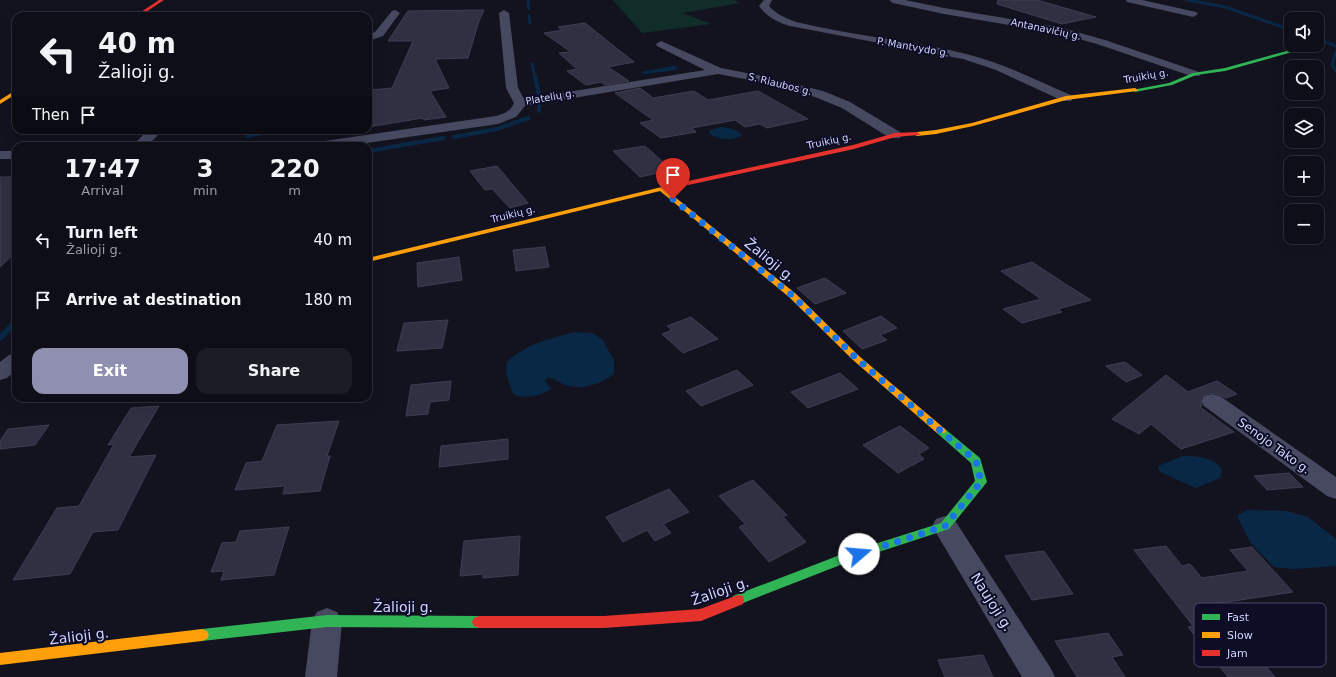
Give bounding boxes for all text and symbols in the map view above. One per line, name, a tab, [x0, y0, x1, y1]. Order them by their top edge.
map controls	[1284, 12, 1324, 244]
button: sound	[1284, 12, 1324, 52]
street label: Antanavičių g.	[1010, 16, 1082, 42]
text: 40 m	[98, 27, 176, 60]
icon: left	[32, 28, 84, 80]
street label: P. Mantvydo g.	[876, 35, 950, 59]
button: search	[1284, 60, 1324, 100]
text: Žalioji g.	[98, 61, 175, 82]
street label: Truikių g.	[1122, 67, 1169, 86]
street label: S. Riaubos g.	[747, 71, 813, 97]
street label: Platelių g.	[525, 87, 575, 107]
icon: arrive	[77, 104, 99, 126]
text: Then	[32, 106, 69, 124]
button: layers	[1284, 108, 1324, 148]
street label: Truikių g.	[805, 131, 852, 151]
text: 17:47	[64, 155, 141, 183]
text: 3	[197, 155, 213, 183]
text: 220	[270, 155, 320, 183]
button: +	[1284, 156, 1324, 196]
pin	[656, 158, 690, 199]
icon: arrive	[662, 164, 684, 186]
text: Arrival	[81, 183, 124, 198]
text: min	[193, 183, 217, 198]
text: m	[288, 183, 301, 198]
street label: Truikių g.	[489, 203, 536, 225]
button: −	[1284, 204, 1324, 244]
text: Turn left	[66, 224, 138, 242]
icon: left	[32, 229, 54, 251]
text: 40 m	[314, 231, 352, 249]
street label: Žalioji g.	[742, 234, 799, 285]
text: Žalioji g.	[66, 242, 122, 257]
icon: arrive	[32, 289, 54, 311]
text: Arrive at destination	[66, 291, 241, 309]
text: 180 m	[304, 291, 352, 309]
button: Exit	[32, 348, 188, 394]
button: Share	[196, 348, 352, 394]
street label: Senojo Tako g.	[1235, 415, 1313, 477]
position arrow	[838, 533, 880, 575]
street label: Naujoji g.	[968, 570, 1016, 634]
street label: Žalioji g.	[689, 573, 751, 608]
street label: Žalioji g.	[373, 598, 433, 615]
legend	[1194, 603, 1326, 667]
text: Fast	[1227, 611, 1250, 624]
street label: Žalioji g.	[48, 623, 110, 648]
text: Slow	[1227, 629, 1253, 642]
text: Jam	[1226, 647, 1248, 660]

